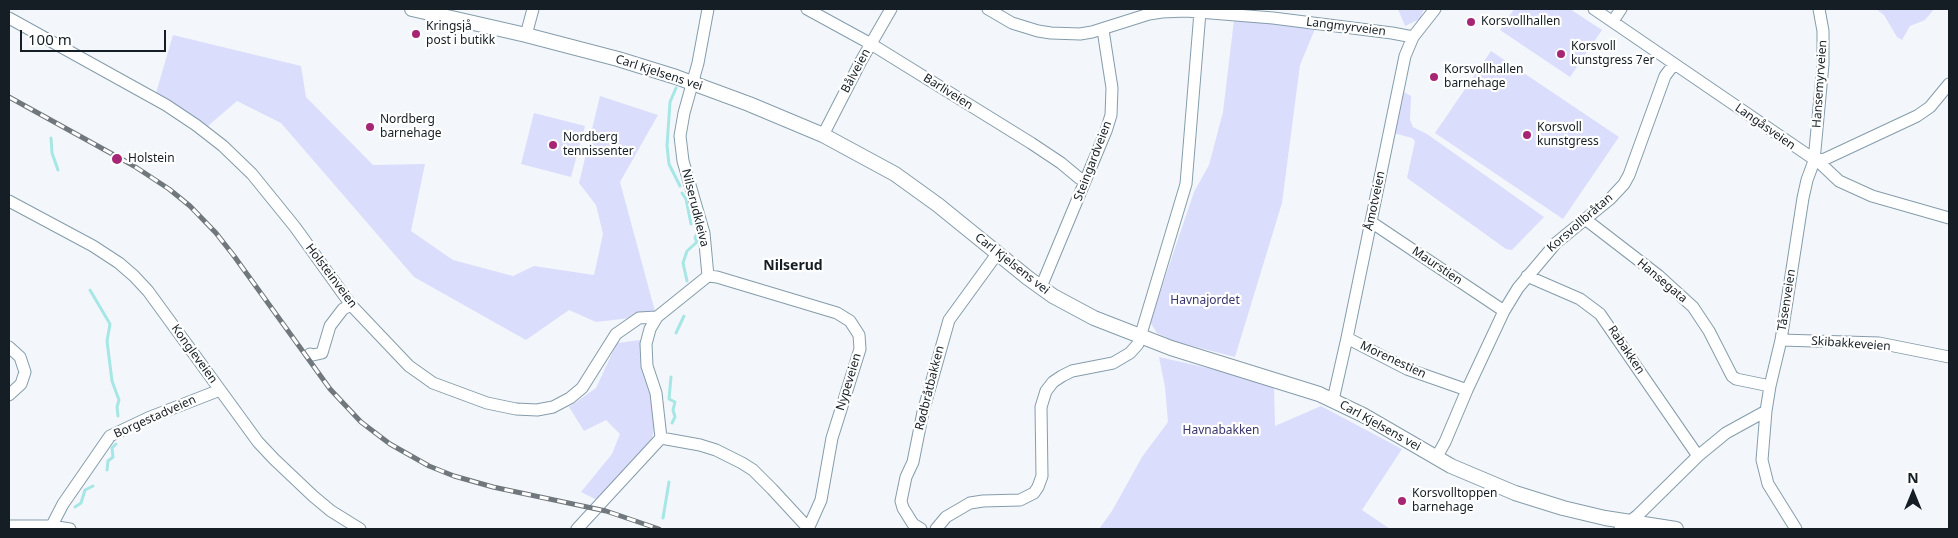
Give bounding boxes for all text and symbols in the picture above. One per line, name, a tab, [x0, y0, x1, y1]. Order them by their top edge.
street label: Langmyrveien	[1305, 15, 1387, 39]
place label: Korsvollhallen	[1481, 15, 1560, 29]
marker: Korsvollhallen	[1465, 16, 1477, 28]
scale bar	[22, 20, 169, 52]
place label: Kringsjå post i butikk	[426, 20, 495, 48]
marker: Kringsjå post i butikk	[410, 28, 422, 40]
text: 100 m	[28, 29, 72, 49]
place label: Korsvoll kunstgress 7er	[1571, 40, 1654, 68]
street label: Hansemyrveien	[1810, 40, 1830, 128]
street label: Bålveien	[838, 47, 874, 95]
marker: Korsvoll kunstgress 7er	[1555, 48, 1567, 60]
street label: Carl Kjelsens vei	[614, 52, 704, 94]
place label: Korsvollhallen barnehage	[1444, 63, 1523, 91]
street label: Barliveien	[921, 71, 975, 113]
marker: Korsvollhallen barnehage	[1428, 71, 1440, 83]
street label: Langåsveien	[1732, 101, 1798, 153]
place label: Nordberg barnehage	[380, 113, 442, 141]
street label: Steingardveien	[1071, 119, 1115, 203]
marker: Nordberg barnehage	[364, 121, 376, 133]
place label: Korsvoll kunstgress	[1537, 121, 1599, 149]
marker: Korsvoll kunstgress	[1521, 129, 1533, 141]
place label: Nordberg tennissenter	[563, 131, 634, 159]
marker: Nordberg tennissenter	[547, 139, 559, 151]
marker: Holstein	[110, 152, 124, 166]
place label: Holstein	[128, 152, 175, 166]
street label: Nilserudkleiva	[678, 168, 712, 248]
street label: Åmotveien	[1362, 170, 1388, 232]
street label: Korsvollbråtan	[1544, 191, 1616, 255]
street label: Carl Kjelsens vei	[972, 230, 1052, 298]
street label: Holsteinveien	[302, 241, 360, 311]
street label: Maurstien	[1409, 244, 1465, 288]
street label: Hansegata	[1634, 256, 1690, 306]
district label: Nilserud	[763, 258, 823, 274]
street label: Tåsenveien	[1775, 268, 1799, 332]
park label: Havnajordet	[1170, 294, 1240, 308]
street label: Kongleveien	[168, 322, 220, 386]
street label: Rabakken	[1605, 323, 1647, 377]
street label: Skibakkeveien	[1811, 334, 1891, 354]
street label: Morenestien	[1358, 338, 1428, 382]
street label: Rødbråtbakken	[913, 344, 947, 432]
street label: Nypeveien	[833, 352, 865, 412]
street label: Borgestadveien	[112, 392, 198, 442]
street label: Carl Kjelsens vei	[1337, 398, 1423, 454]
park label: Havnabakken	[1183, 424, 1259, 438]
north arrow	[1888, 468, 1938, 518]
text: N	[1907, 468, 1919, 487]
place label: Korsvolltoppen barnehage	[1412, 487, 1497, 515]
marker: Korsvolltoppen barnehage	[1396, 495, 1408, 507]

